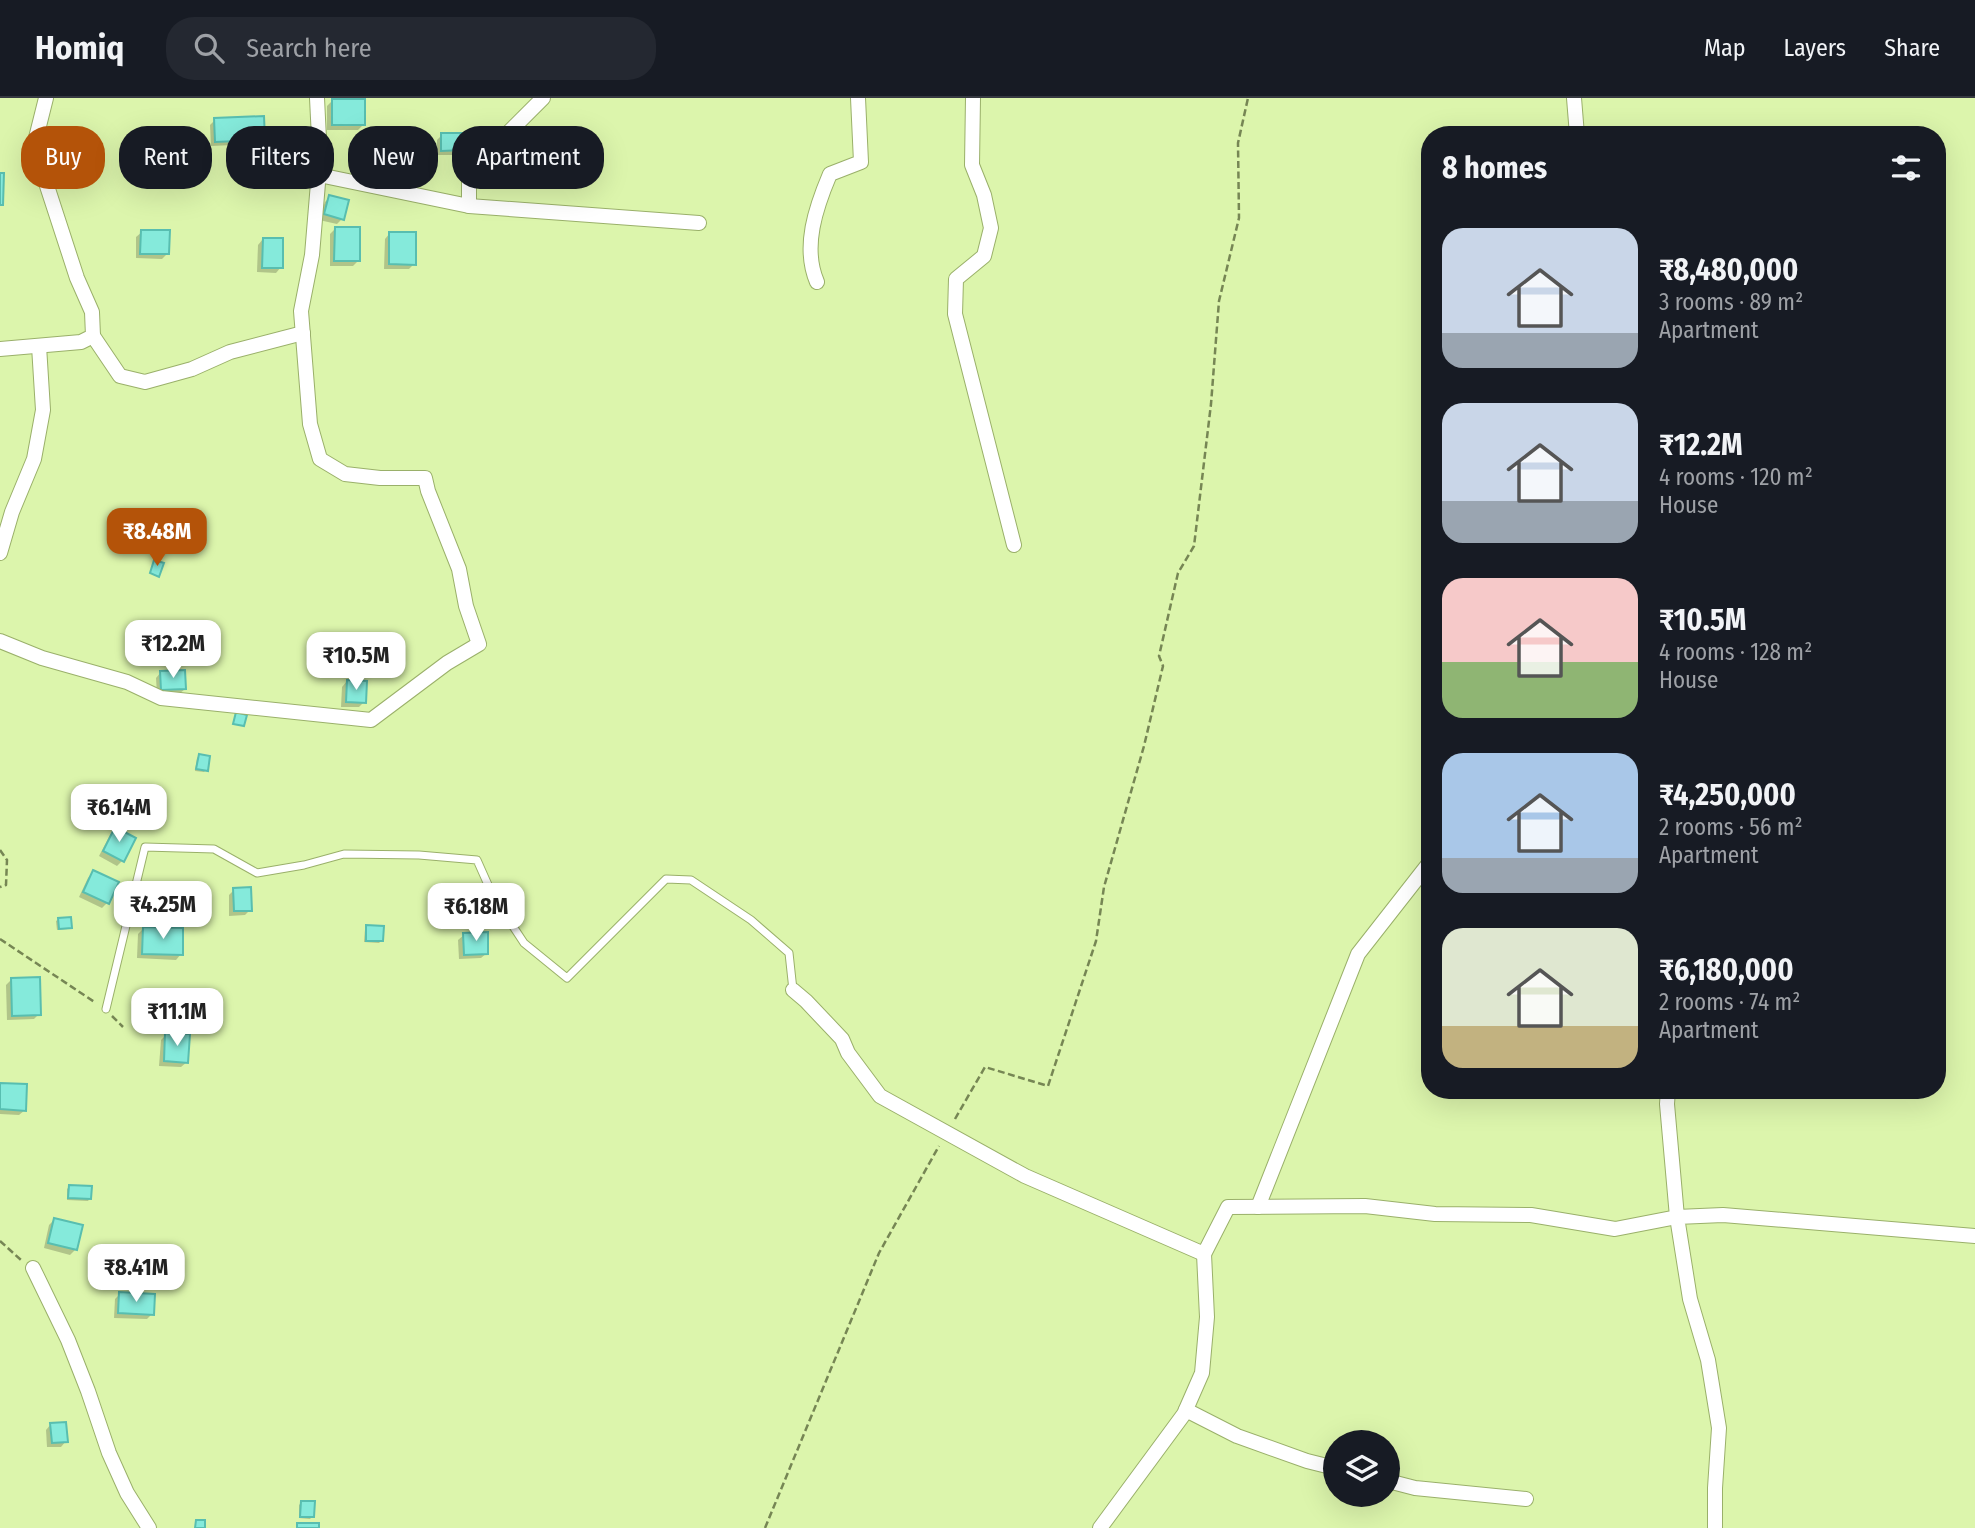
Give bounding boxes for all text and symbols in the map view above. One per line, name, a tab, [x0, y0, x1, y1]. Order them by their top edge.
search box	[166, 17, 656, 80]
text: Homiq	[35, 28, 124, 68]
icon: search	[190, 29, 228, 67]
text: Search here	[246, 33, 371, 64]
text: Map	[1704, 34, 1746, 62]
text: Layers	[1784, 34, 1846, 62]
text: Share	[1884, 34, 1940, 62]
chip: Buy	[21, 126, 105, 189]
chip: Rent	[119, 126, 212, 189]
chip: Filters	[226, 126, 334, 189]
chip: New	[348, 126, 438, 189]
chip: Apartment	[452, 126, 604, 189]
icon: filters	[1887, 149, 1925, 187]
text: 8 homes	[1442, 150, 1547, 186]
text: ₹8,480,000	[1659, 252, 1798, 288]
icon: home	[1498, 256, 1582, 340]
text: 3 rooms · 89 m²	[1659, 288, 1803, 316]
text: Apartment	[1659, 316, 1759, 344]
text: ₹12.2M	[1659, 427, 1743, 463]
icon: home	[1498, 431, 1582, 515]
text: 4 rooms · 120 m²	[1659, 463, 1813, 491]
text: House	[1659, 491, 1718, 519]
pin: ₹8.48M	[100, 508, 214, 568]
text: ₹8.48M	[123, 517, 191, 545]
text: ₹10.5M	[1659, 602, 1746, 638]
icon: home	[1498, 606, 1582, 690]
pin: ₹12.2M	[116, 620, 230, 680]
text: ₹12.2M	[141, 629, 205, 657]
pin: ₹10.5M	[299, 632, 413, 692]
text: 4 rooms · 128 m²	[1659, 638, 1812, 666]
text: ₹10.5M	[323, 641, 389, 669]
text: House	[1659, 666, 1718, 694]
text: ₹4,250,000	[1659, 777, 1796, 813]
icon: home	[1498, 781, 1582, 865]
pin: ₹6.14M	[62, 784, 176, 844]
text: ₹6.14M	[87, 793, 151, 821]
text: 2 rooms · 56 m²	[1659, 813, 1803, 841]
text: Apartment	[1659, 841, 1759, 869]
pin: ₹4.25M	[106, 882, 220, 941]
pin: ₹6.18M	[419, 884, 533, 943]
text: ₹4.25M	[130, 890, 196, 918]
text: ₹6.18M	[444, 892, 508, 920]
text: ₹6,180,000	[1659, 952, 1794, 988]
icon: home	[1498, 956, 1582, 1040]
pin: ₹11.1M	[120, 988, 234, 1048]
text: 2 rooms · 74 m²	[1659, 988, 1800, 1016]
text: ₹11.1M	[147, 997, 207, 1025]
text: Apartment	[1659, 1016, 1759, 1044]
pin: ₹8.41M	[79, 1244, 193, 1304]
text: ₹8.41M	[104, 1253, 168, 1281]
map controls	[1323, 1430, 1400, 1507]
button: layers	[1323, 1430, 1400, 1507]

